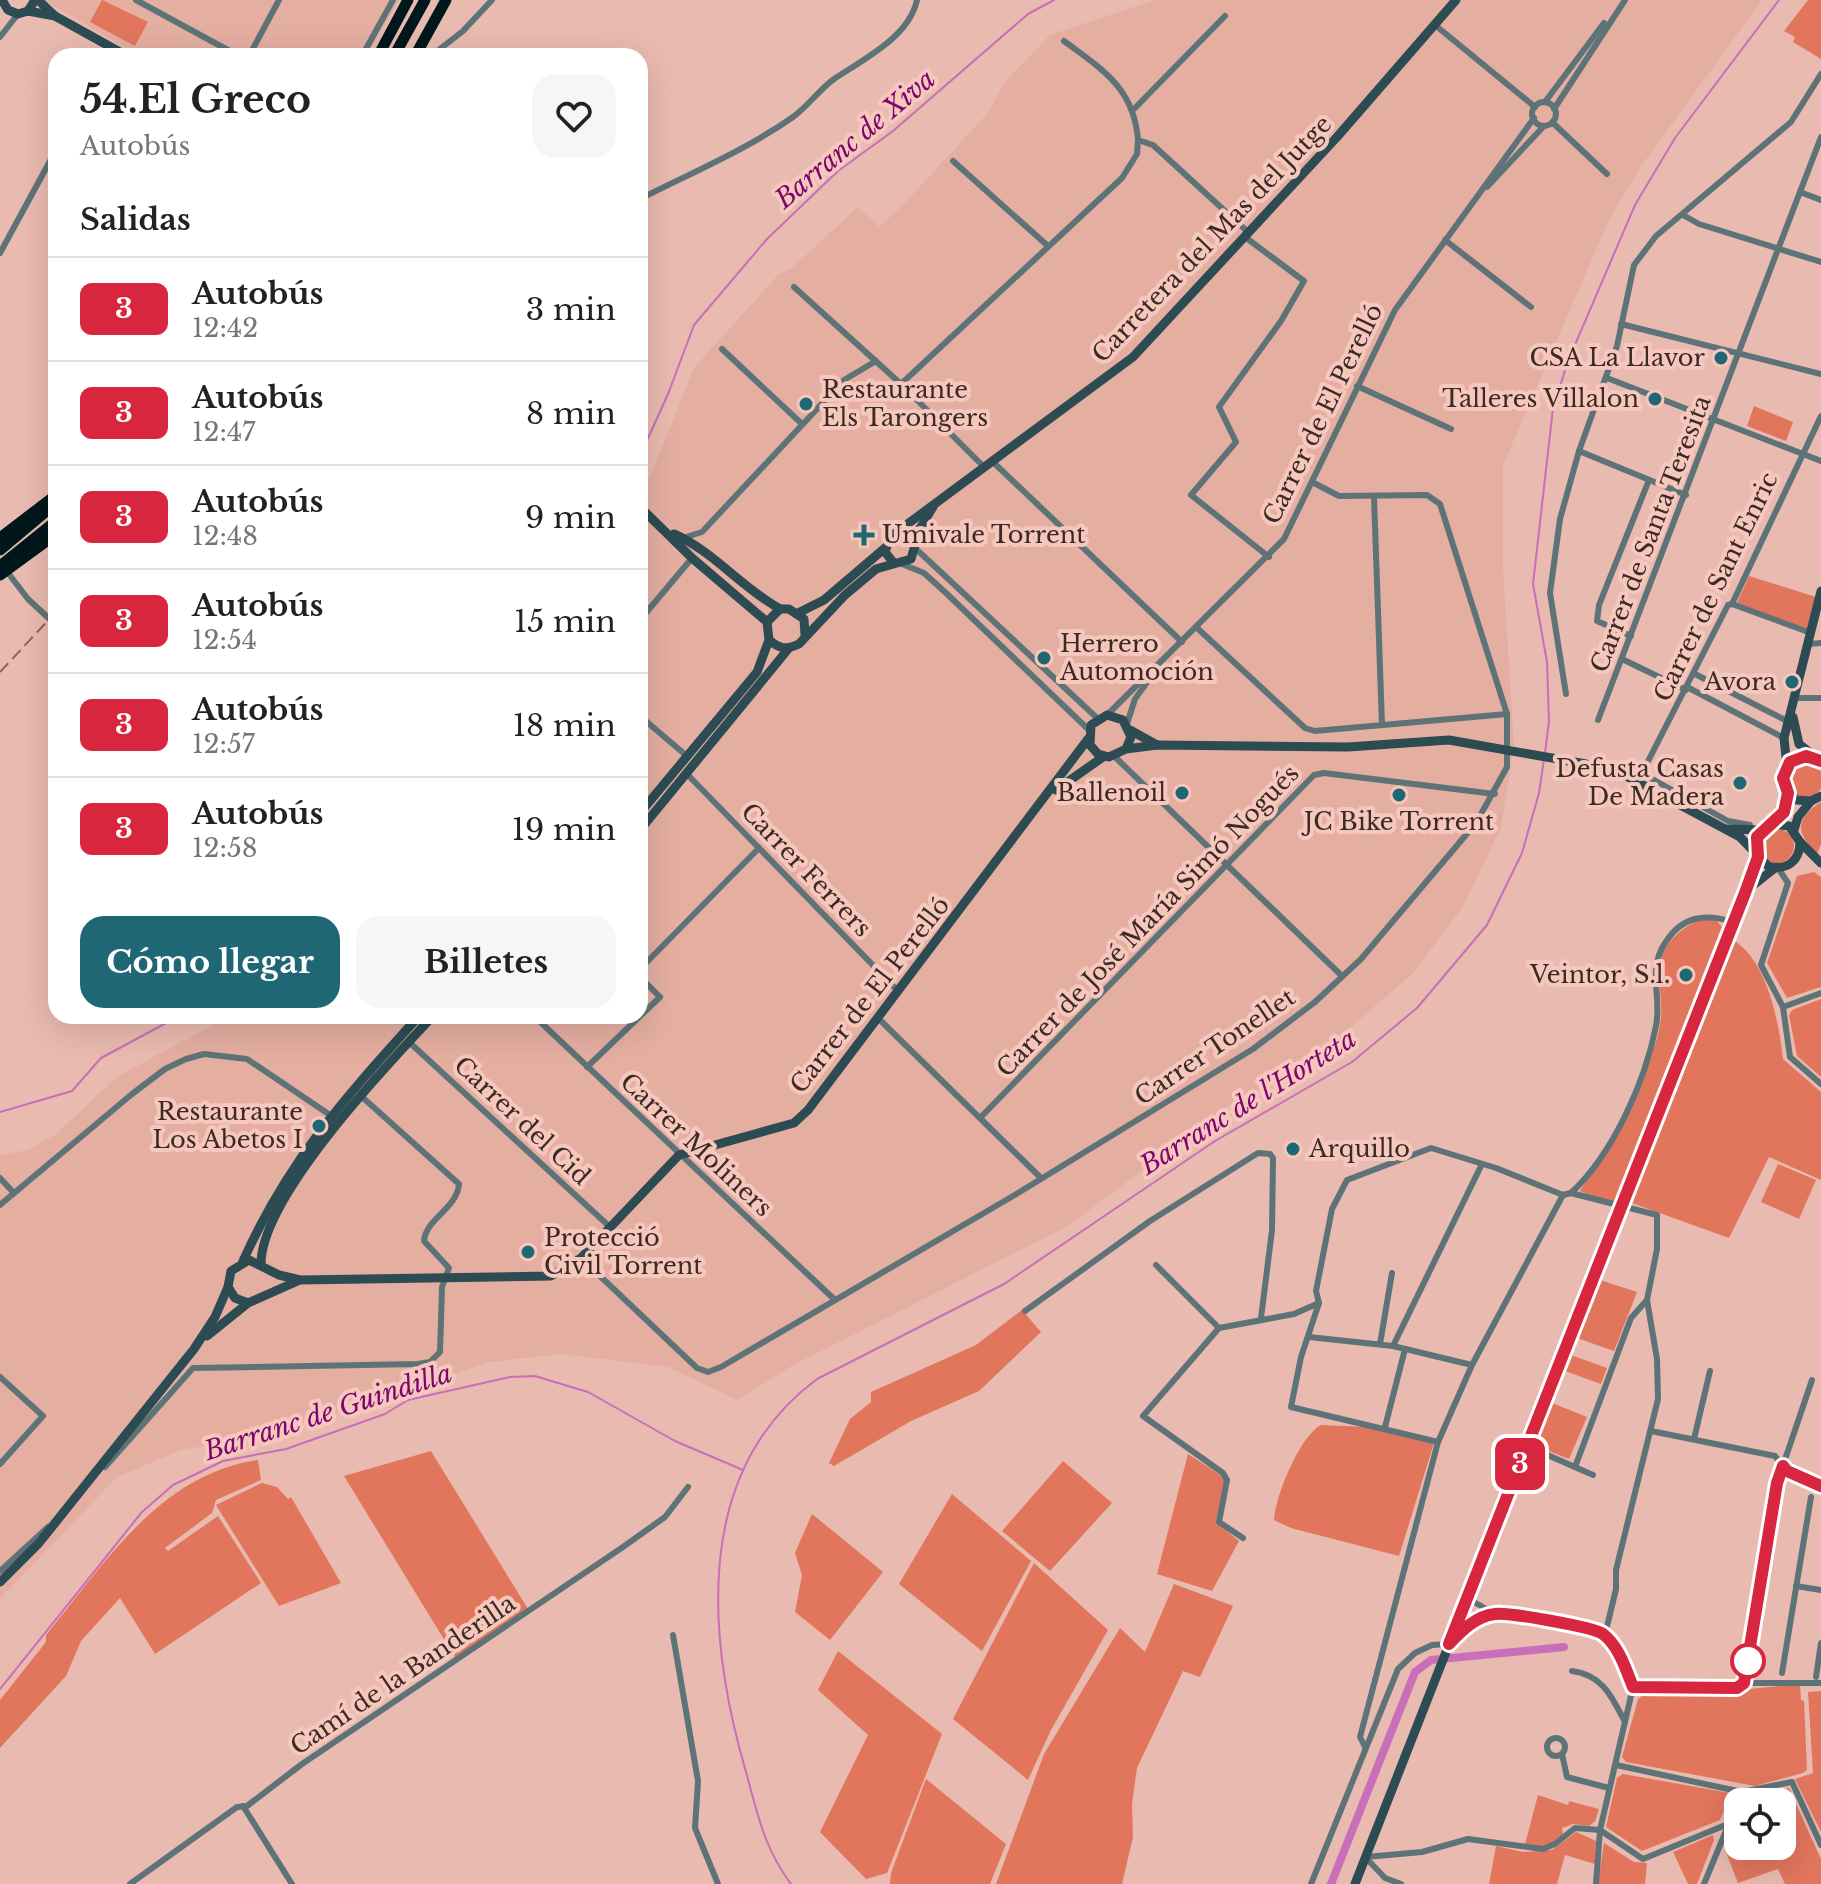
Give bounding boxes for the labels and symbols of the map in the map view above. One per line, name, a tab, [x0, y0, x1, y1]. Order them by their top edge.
water label: Barranc de Xiva	[768, 63, 942, 216]
street label: Carretera del Mas del Jutge	[1086, 109, 1337, 368]
street label: Carrer de El Perelló	[1257, 299, 1388, 529]
place label: CSA La Llavor	[1530, 343, 1706, 372]
marker: CSA La Llavor	[1712, 349, 1730, 367]
place label: Restaurante Els Tarongers	[822, 375, 988, 432]
place label: Talleres Villalon	[1442, 384, 1639, 413]
marker: Talleres Villalon	[1646, 390, 1664, 408]
street label: Carrer de Santa Teresita	[1584, 391, 1717, 676]
marker: Restaurante Els Tarongers	[797, 395, 815, 413]
street label: Carrer de Sant Enric	[1647, 467, 1784, 706]
place label: Umivale Torrent	[882, 520, 1085, 549]
marker: Umivale Torrent	[853, 524, 875, 546]
place label: Herrero Automoción	[1059, 629, 1214, 686]
marker: Herrero Automoción	[1035, 649, 1053, 667]
place label: Avora	[1703, 667, 1777, 696]
marker: Avora	[1783, 673, 1801, 691]
place label: Defusta Casas De Madera	[1556, 754, 1725, 811]
street label: Carrer de José María Simó Nogués	[991, 759, 1305, 1083]
marker: Defusta Casas De Madera	[1731, 774, 1749, 792]
place label: Ballenoil	[1057, 778, 1166, 807]
marker: Ballenoil	[1173, 784, 1191, 802]
marker: JC Bike Torrent	[1390, 786, 1408, 804]
street label: Carrer Ferrers	[735, 797, 877, 942]
place label: JC Bike Torrent	[1301, 807, 1494, 836]
street label: Carrer de El Perelló	[784, 891, 955, 1099]
place label: Veintor, S.l.	[1529, 960, 1670, 989]
marker: Veintor, S.l.	[1677, 966, 1695, 984]
street label: Carrer Tonellet	[1129, 982, 1300, 1111]
water label: Barranc de l'Horteta	[1133, 1023, 1362, 1182]
street label: Carrer del Cid	[448, 1050, 596, 1191]
street label: Carrer Moliners	[615, 1067, 778, 1222]
place label: Restaurante Los Abetos I	[153, 1097, 303, 1154]
marker: Restaurante Los Abetos I	[310, 1117, 328, 1135]
place label: Arquillo	[1308, 1134, 1410, 1163]
marker: Arquillo	[1284, 1140, 1302, 1158]
place label: Protecció Civil Torrent	[544, 1223, 702, 1280]
marker: Protecció Civil Torrent	[519, 1243, 537, 1261]
water label: Barranc de Guindilla	[199, 1357, 456, 1468]
line badge: 3	[1494, 1438, 1546, 1490]
street label: Camí de la Banderilla	[285, 1588, 521, 1761]
unlabelled marker	[1731, 1644, 1765, 1678]

